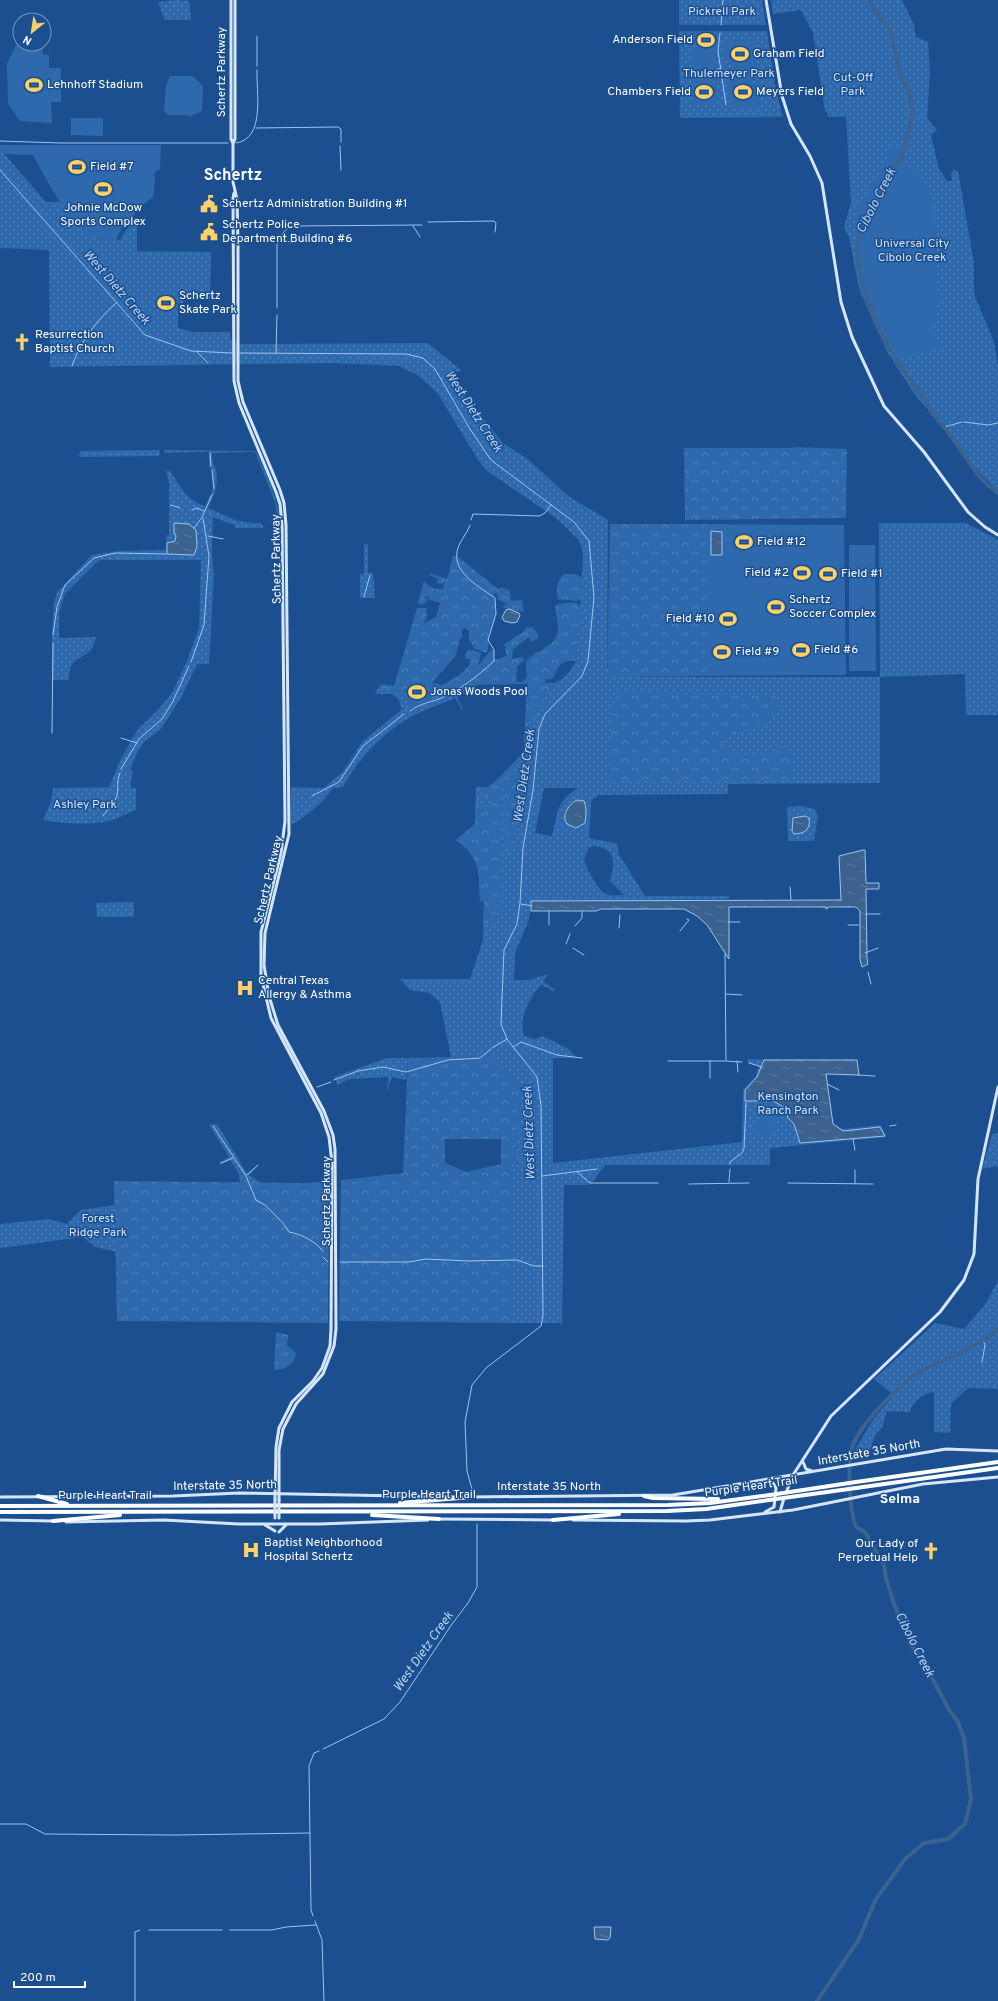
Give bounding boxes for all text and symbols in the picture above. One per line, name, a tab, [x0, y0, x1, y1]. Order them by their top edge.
park label: Pickrell Park	[688, 4, 756, 20]
north arrow	[12, 12, 52, 52]
street label: Schertz Parkway	[214, 27, 230, 117]
sports icon: Anderson Field	[696, 30, 716, 50]
text: N	[21, 32, 34, 48]
place label: Anderson Field	[612, 32, 693, 48]
sports icon: Graham Field	[730, 44, 750, 64]
place label: Graham Field	[753, 46, 824, 62]
park label: Thulemeyer Park	[683, 66, 775, 82]
park label: Cut-Off Park	[833, 70, 873, 100]
sports icon: Lehnhoff Stadium	[24, 75, 44, 95]
place label: Lehnhoff Stadium	[47, 77, 143, 93]
sports icon: Chambers Field	[694, 82, 714, 102]
sports icon: Meyers Field	[733, 82, 753, 102]
place label: Chambers Field	[607, 84, 691, 100]
place label: Meyers Field	[756, 84, 824, 100]
sports icon: Field #7	[67, 157, 87, 177]
place label: Field #7	[90, 159, 133, 175]
water label: Cibolo Creek	[854, 165, 900, 236]
district label: Schertz	[204, 166, 262, 186]
sports icon: Johnie McDow Sports Complex	[93, 179, 113, 199]
public building icon: Schertz Administration Building #1	[199, 194, 219, 214]
place label: Schertz Administration Building #1	[222, 196, 407, 212]
place label: Johnie McDow Sports Complex	[60, 200, 146, 230]
place label: Schertz Police Department Building #6	[222, 217, 352, 247]
public building icon: Schertz Police Department Building #6	[199, 222, 219, 242]
park label: Universal City Cibolo Creek	[875, 236, 949, 266]
water label: West Dietz Creek	[79, 247, 153, 329]
place label: Schertz Skate Park	[179, 288, 237, 318]
sports icon: Schertz Skate Park	[156, 293, 176, 313]
place label: Resurrection Baptist Church	[35, 327, 115, 357]
church icon: Resurrection Baptist Church	[12, 332, 32, 352]
water label: West Dietz Creek	[441, 368, 506, 456]
street label: Schertz Parkway	[268, 514, 286, 604]
sports icon: Field #12	[734, 532, 754, 552]
place label: Field #12	[757, 534, 806, 550]
sports icon: Field #2	[792, 563, 812, 583]
sports icon: Field #1	[818, 564, 838, 584]
place label: Field #2	[745, 565, 789, 581]
place label: Field #1	[841, 566, 883, 582]
place label: Schertz Soccer Complex	[789, 592, 876, 622]
sports icon: Schertz Soccer Complex	[766, 597, 786, 617]
sports icon: Field #10	[718, 609, 738, 629]
place label: Field #10	[666, 611, 715, 627]
sports icon: Field #6	[791, 640, 811, 660]
sports icon: Field #9	[712, 642, 732, 662]
place label: Field #6	[814, 642, 858, 658]
place label: Field #9	[735, 644, 779, 660]
sports icon: Jonas Woods Pool	[407, 682, 427, 702]
place label: Jonas Woods Pool	[430, 684, 528, 700]
water label: West Dietz Creek	[511, 728, 540, 824]
park label: Ashley Park	[53, 797, 117, 813]
street label: Schertz Parkway	[251, 834, 287, 926]
place label: Central Texas Allergy & Asthma	[258, 973, 351, 1003]
hospital icon: Central Texas Allergy & Asthma	[235, 978, 255, 998]
water label: West Dietz Creek	[520, 1085, 540, 1180]
park label: Kensington Ranch Park	[757, 1089, 819, 1119]
street label: Schertz Parkway	[319, 1156, 335, 1246]
park label: Forest Ridge Park	[69, 1211, 127, 1241]
street label: Interstate 35 North	[816, 1436, 922, 1470]
street label: Purple Heart Trail	[703, 1473, 799, 1501]
street label: Interstate 35 North	[173, 1477, 277, 1495]
street label: Interstate 35 North	[497, 1479, 601, 1495]
street label: Purple Heart Trail	[382, 1487, 476, 1503]
street label: Purple Heart Trail	[58, 1488, 152, 1504]
district label: Selma	[880, 1491, 920, 1508]
place label: Baptist Neighborhood Hospital Schertz	[264, 1535, 383, 1565]
place label: Our Lady of Perpetual Help	[838, 1536, 918, 1566]
hospital icon: Baptist Neighborhood Hospital Schertz	[241, 1540, 261, 1560]
church icon: Our Lady of Perpetual Help	[921, 1541, 941, 1561]
water label: West Dietz Creek	[390, 1608, 458, 1695]
water label: Cibolo Creek	[891, 1610, 937, 1681]
scale bar	[14, 1963, 85, 1989]
text: 200 m	[20, 1970, 56, 1986]

